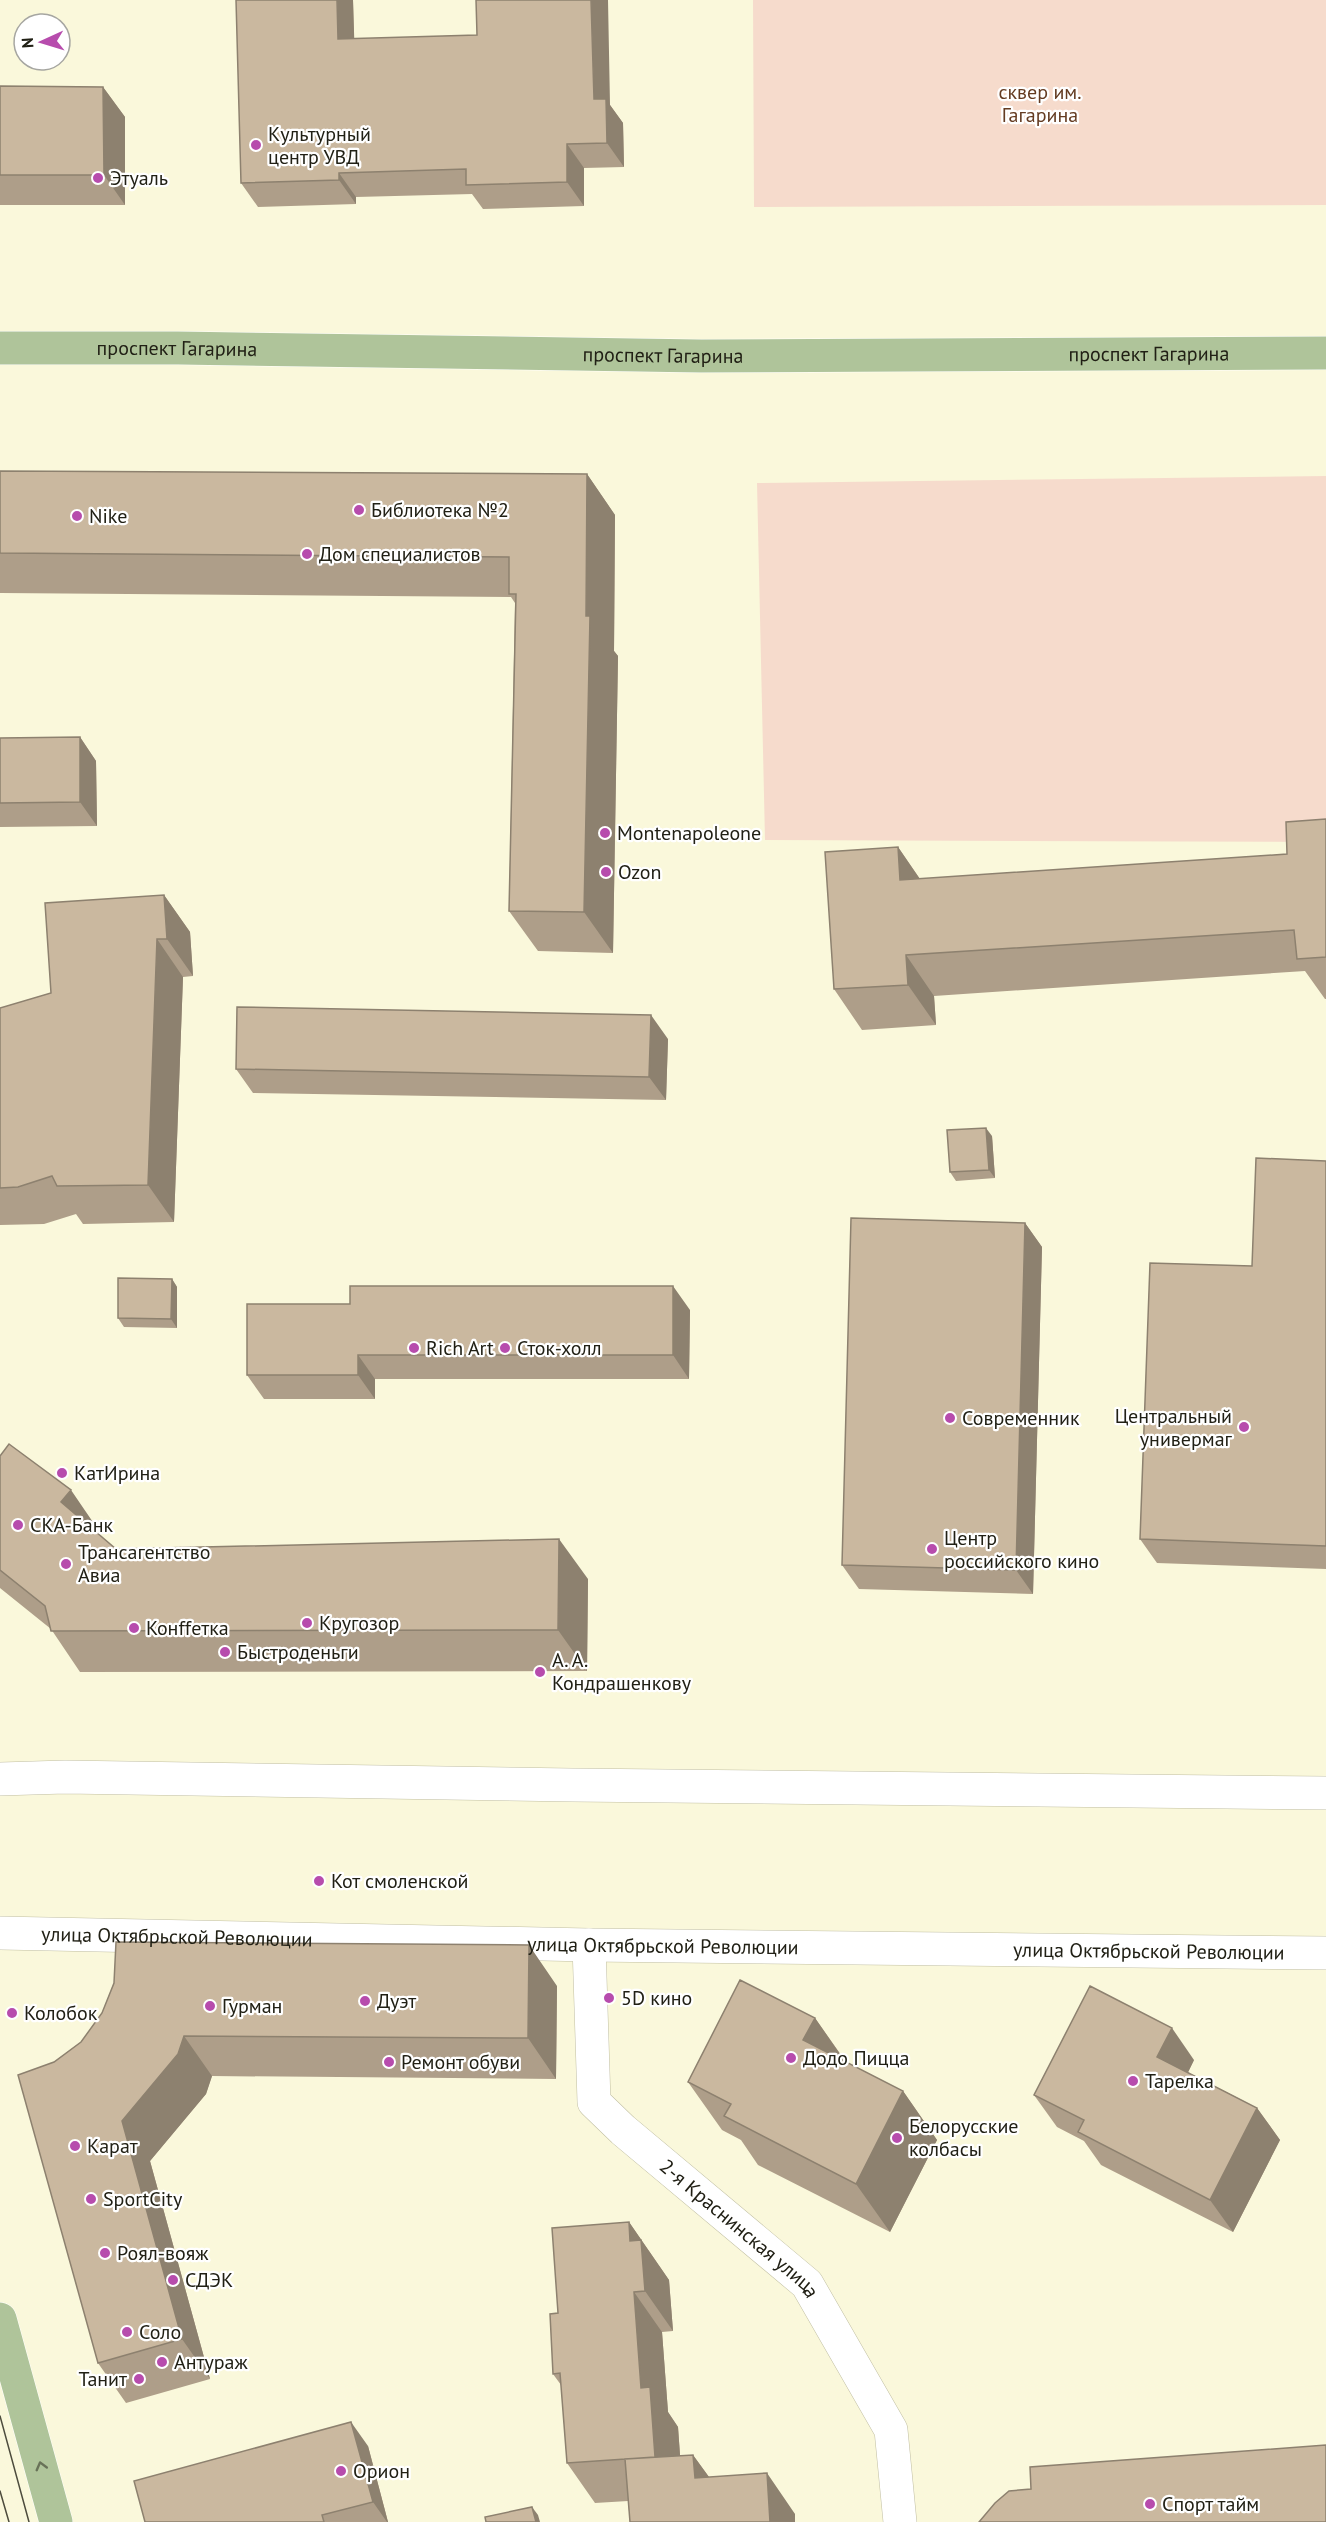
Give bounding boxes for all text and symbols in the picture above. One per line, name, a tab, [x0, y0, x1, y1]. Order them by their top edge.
north arrow	[12, 12, 72, 72]
text: N	[17, 37, 37, 49]
park label: сквер им. Гагарина	[999, 79, 1081, 128]
place label: Культурный центр УВД	[268, 121, 371, 170]
marker: Культурный центр УВД	[249, 138, 263, 152]
place label: Этуаль	[110, 165, 168, 191]
marker: Этуаль	[91, 171, 105, 185]
street label: проспект Гагарина	[97, 335, 258, 362]
street label: проспект Гагарина	[1068, 340, 1229, 367]
street label: проспект Гагарина	[582, 341, 743, 369]
place label: Библиотека №2	[371, 497, 509, 523]
place label: Nike	[89, 503, 127, 529]
marker: Библиотека №2	[352, 503, 366, 517]
marker: Nike	[70, 509, 84, 523]
place label: Дом специалистов	[319, 541, 481, 567]
marker: Дом специалистов	[300, 547, 314, 561]
place label: Montenapoleone	[617, 820, 761, 846]
marker: Montenapoleone	[598, 826, 612, 840]
place label: Ozon	[618, 859, 662, 885]
marker: Ozon	[599, 865, 613, 879]
place label: Rich Art	[426, 1335, 494, 1361]
place label: Сток-холл	[517, 1335, 602, 1361]
marker: Rich Art	[407, 1341, 421, 1355]
marker: Сток-холл	[498, 1341, 512, 1355]
place label: Центральный универмаг	[1115, 1403, 1233, 1452]
place label: Современник	[962, 1405, 1080, 1431]
marker: Современник	[943, 1411, 957, 1425]
marker: Центральный универмаг	[1237, 1420, 1251, 1434]
place label: КатИрина	[74, 1460, 160, 1486]
marker: КатИрина	[55, 1466, 69, 1480]
place label: СКА-Банк	[30, 1512, 113, 1538]
marker: СКА-Банк	[11, 1518, 25, 1532]
place label: Центр российского кино	[944, 1525, 1099, 1574]
place label: Трансагентство Авиа	[78, 1539, 210, 1588]
marker: Центр российского кино	[925, 1542, 939, 1556]
marker: Трансагентство Авиа	[59, 1557, 73, 1571]
place label: Кругозор	[319, 1610, 399, 1636]
place label: Конffетка	[146, 1615, 229, 1641]
marker: Кругозор	[300, 1616, 314, 1630]
marker: Конffетка	[127, 1621, 141, 1635]
place label: Быстроденьги	[237, 1639, 359, 1665]
marker: Быстроденьги	[218, 1645, 232, 1659]
place label: А. А. Кондрашенкову	[552, 1647, 692, 1696]
marker: А. А. Кондрашенкову	[533, 1665, 547, 1679]
place label: Кот смоленской	[331, 1868, 469, 1894]
marker: Кот смоленской	[312, 1874, 326, 1888]
street label: улица Октябрьской Революции	[41, 1921, 313, 1952]
street label: улица Октябрьской Революции	[527, 1931, 799, 1960]
street label: улица Октябрьской Революции	[1013, 1937, 1285, 1966]
place label: 5D кино	[621, 1985, 692, 2011]
place label: Дуэт	[377, 1988, 416, 2014]
marker: 5D кино	[602, 1991, 616, 2005]
place label: Гурман	[222, 1993, 282, 2019]
marker: Дуэт	[358, 1994, 372, 2008]
marker: Гурман	[203, 1999, 217, 2013]
place label: Колобок	[24, 2000, 98, 2026]
marker: Колобок	[5, 2006, 19, 2020]
place label: Додо Пицца	[803, 2045, 909, 2071]
place label: Ремонт обуви	[401, 2049, 520, 2075]
marker: Додо Пицца	[784, 2051, 798, 2065]
marker: Ремонт обуви	[382, 2055, 396, 2069]
place label: Тарелка	[1145, 2068, 1214, 2094]
marker: Тарелка	[1126, 2074, 1140, 2088]
place label: Белорусские колбасы	[909, 2113, 1019, 2162]
marker: Белорусские колбасы	[890, 2131, 904, 2145]
place label: Карат	[87, 2133, 138, 2159]
marker: Карат	[68, 2139, 82, 2153]
street label: 2-я Краснинская улица	[654, 2153, 825, 2302]
place label: SportCity	[103, 2186, 183, 2212]
marker: SportCity	[84, 2192, 98, 2206]
place label: Роял-вояж	[117, 2240, 209, 2266]
marker: Роял-вояж	[98, 2246, 112, 2260]
place label: СДЭК	[185, 2267, 233, 2293]
marker: СДЭК	[166, 2273, 180, 2287]
place label: Соло	[139, 2319, 181, 2345]
marker: Соло	[120, 2325, 134, 2339]
place label: Антураж	[174, 2349, 249, 2375]
marker: Антураж	[155, 2355, 169, 2369]
place label: Танит	[79, 2366, 127, 2392]
marker: Танит	[132, 2372, 146, 2386]
place label: Орион	[353, 2458, 410, 2484]
one-way arrow	[35, 2461, 48, 2471]
marker: Орион	[334, 2464, 348, 2478]
place label: Спорт тайм	[1162, 2491, 1259, 2517]
marker: Спорт тайм	[1143, 2497, 1157, 2511]

